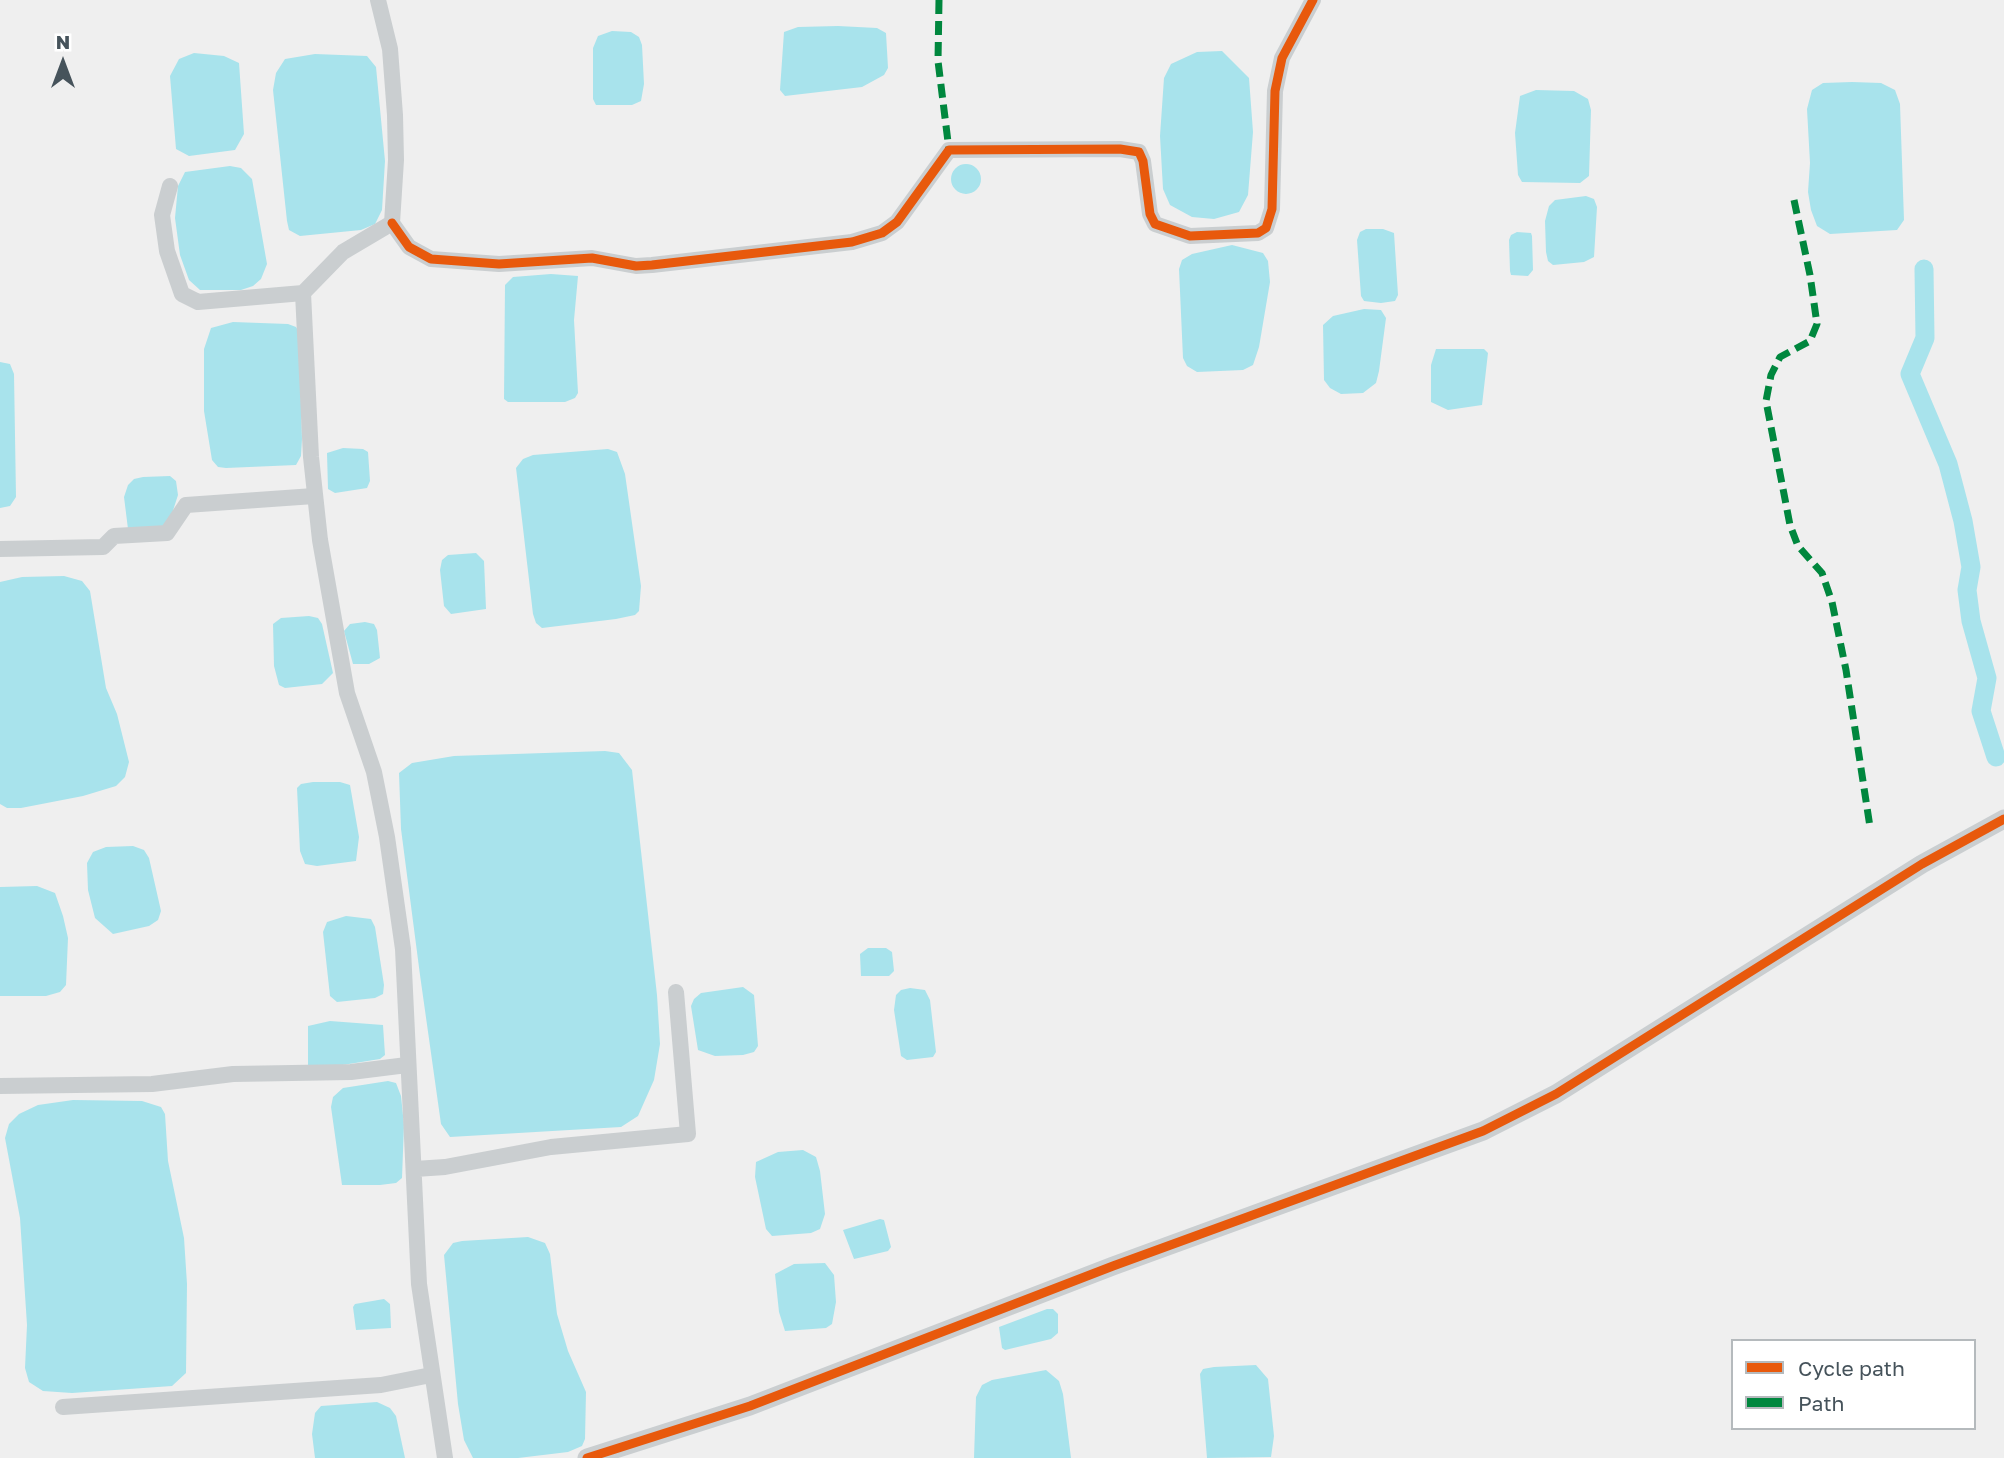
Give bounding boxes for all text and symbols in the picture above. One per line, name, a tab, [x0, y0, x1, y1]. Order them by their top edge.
north arrow	[28, 28, 98, 98]
text: N	[56, 30, 70, 53]
legend	[1731, 1339, 1976, 1430]
text: Cycle path	[1798, 1355, 1905, 1381]
text: Path	[1798, 1390, 1845, 1416]

